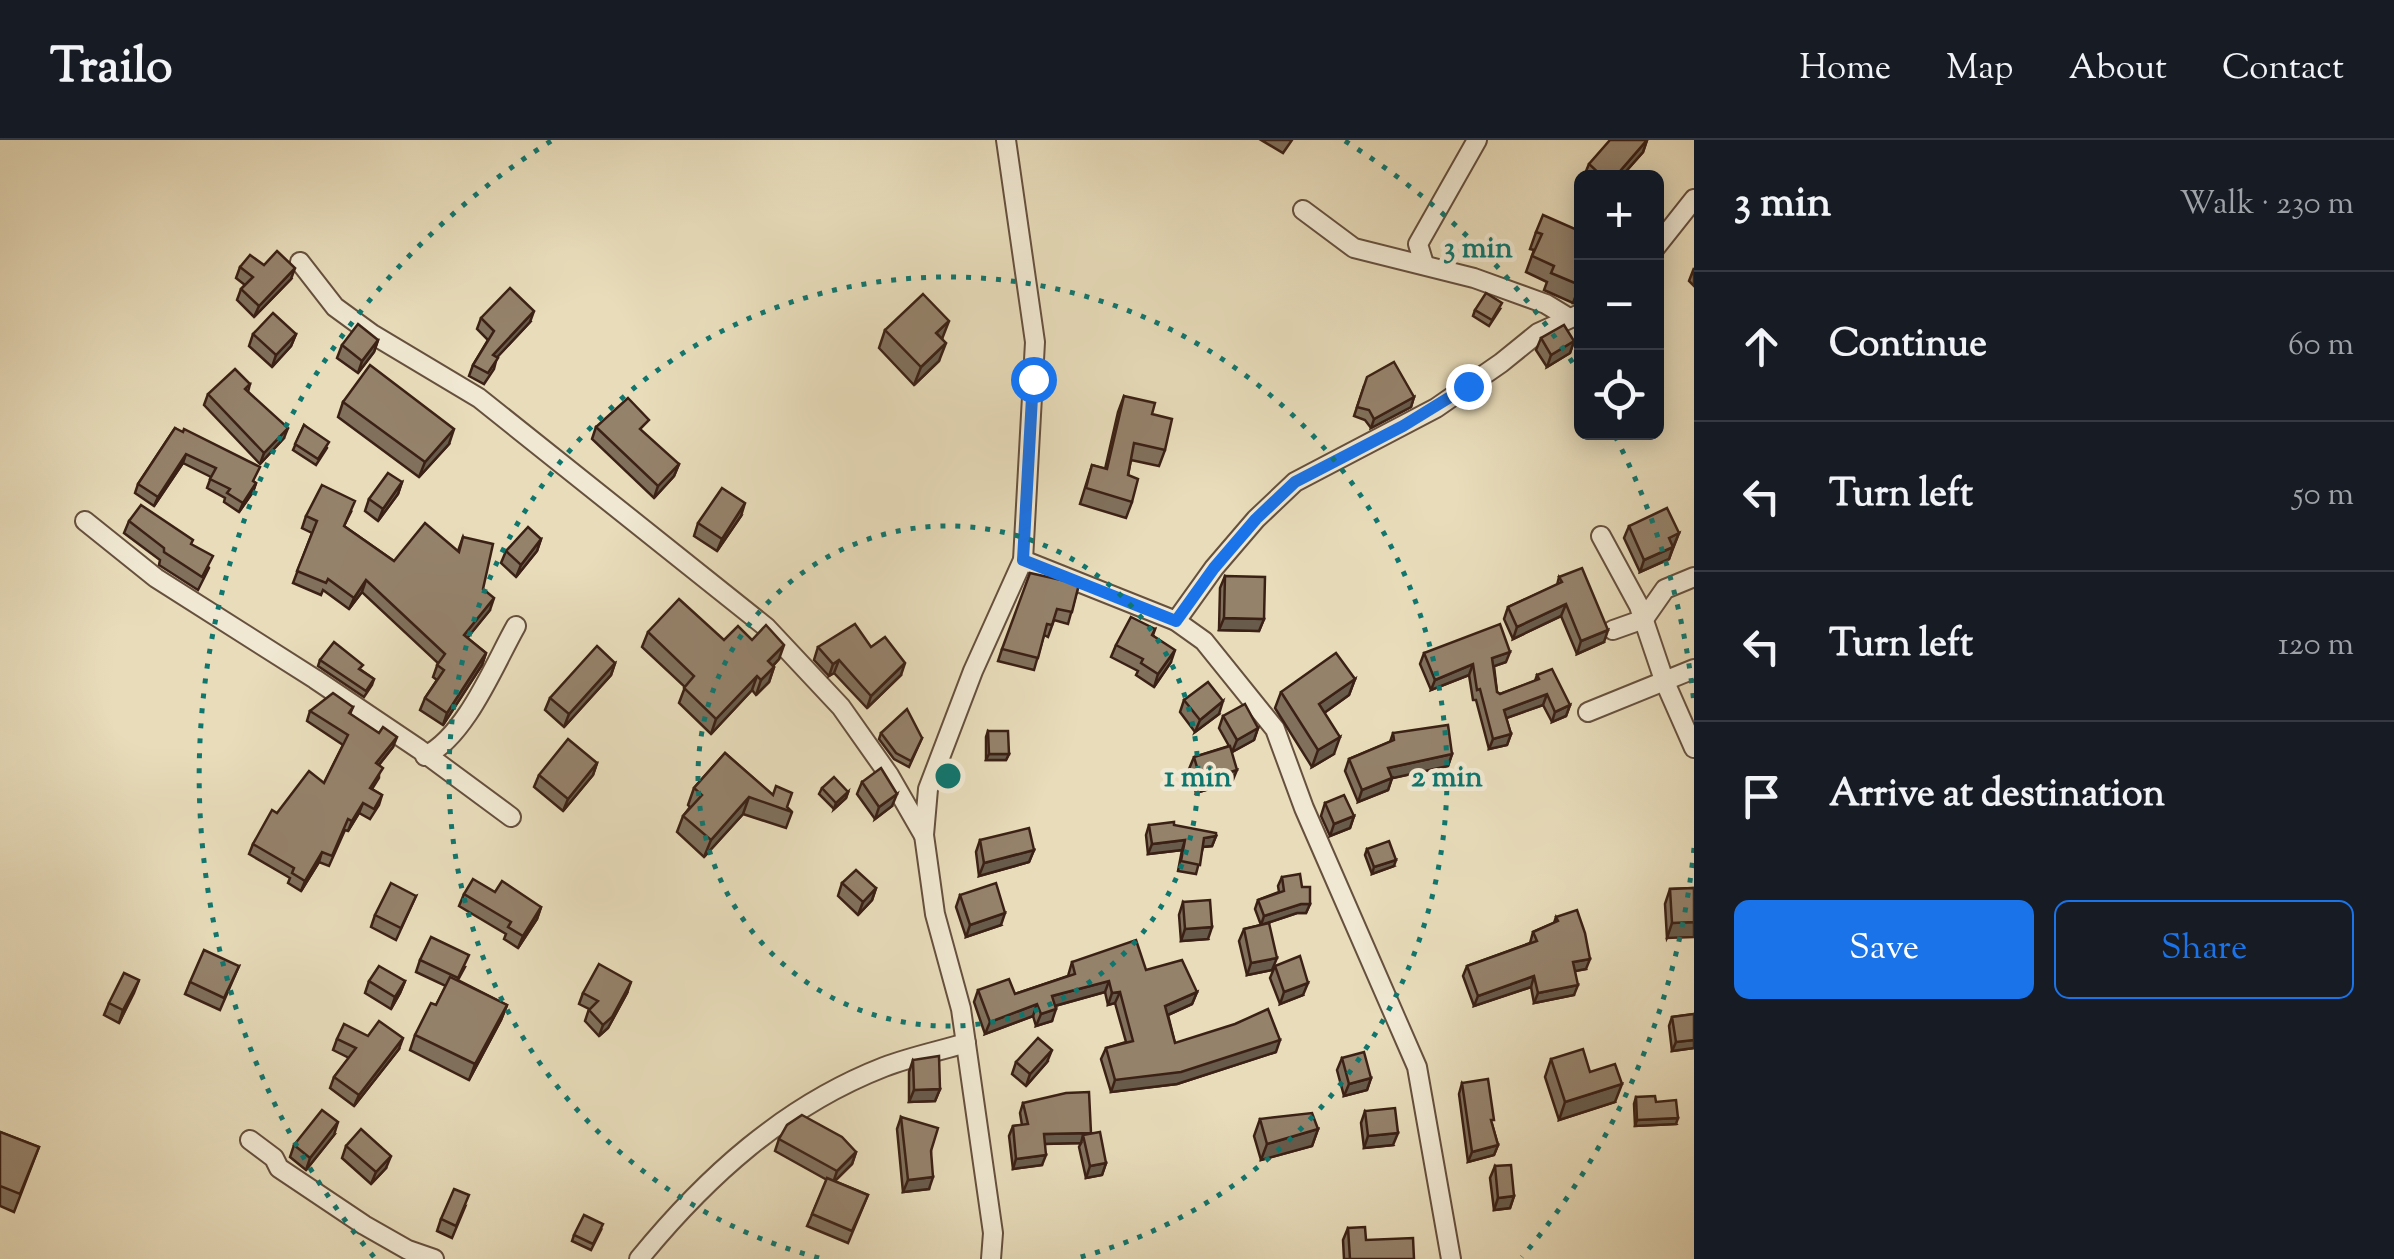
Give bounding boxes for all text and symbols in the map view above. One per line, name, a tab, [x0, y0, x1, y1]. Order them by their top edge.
text: Trailo	[50, 35, 172, 104]
text: Home	[1799, 44, 1891, 95]
text: Map	[1946, 44, 2014, 95]
text: About	[2069, 44, 2167, 95]
text: Contact	[2222, 44, 2344, 95]
map controls	[1574, 170, 1664, 440]
button: +	[1574, 170, 1664, 260]
text: 3 min	[1734, 175, 1831, 235]
text: Walk · 230 m	[2179, 182, 2354, 228]
text: 3 min	[1443, 228, 1513, 271]
button: −	[1574, 260, 1664, 350]
icon: ahead	[1734, 319, 1789, 374]
text: Continue	[1829, 319, 1987, 373]
text: 60 m	[2288, 323, 2354, 369]
button: locate	[1574, 350, 1664, 440]
route start	[1011, 357, 1057, 403]
route end	[1446, 364, 1492, 410]
icon: left	[1734, 469, 1789, 524]
text: Turn left	[1829, 469, 1973, 523]
text: 50 m	[2293, 473, 2354, 519]
icon: left	[1734, 619, 1789, 674]
text: Turn left	[1829, 619, 1973, 673]
text: 120 m	[2278, 623, 2354, 669]
text: 1 min	[1164, 757, 1232, 800]
text: 2 min	[1411, 757, 1483, 800]
centre of rings	[930, 758, 966, 794]
icon: arrive	[1734, 769, 1789, 824]
text: Arrive at destination	[1829, 769, 2165, 823]
button: Save	[1734, 900, 2034, 999]
button: Share	[2054, 900, 2354, 999]

